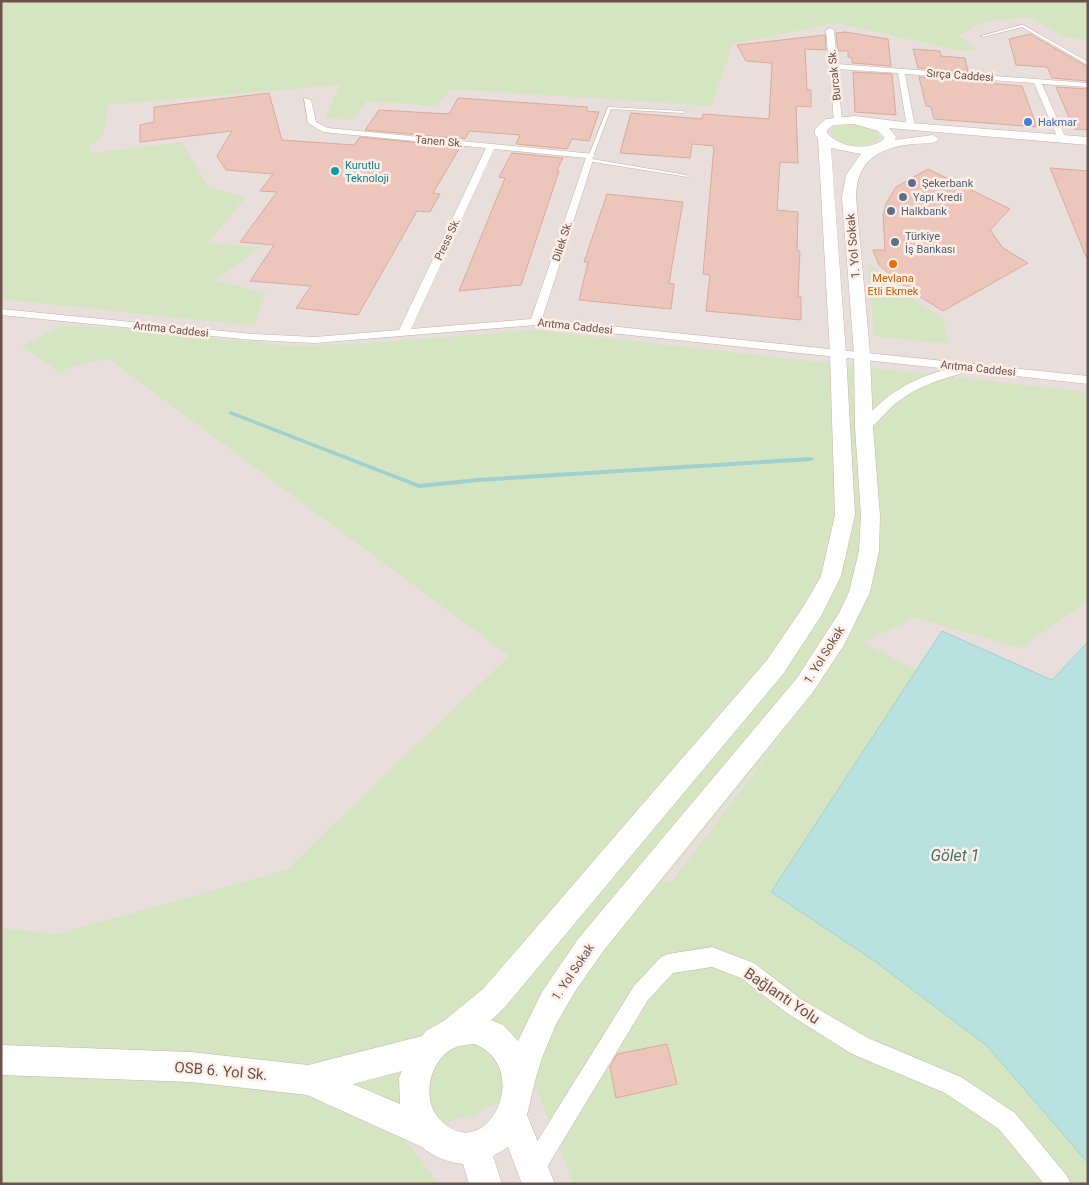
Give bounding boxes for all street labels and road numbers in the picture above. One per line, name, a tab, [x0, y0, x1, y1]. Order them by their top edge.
street label: Burcak Sk.	[825, 49, 844, 101]
street label: Sırça Caddesi	[926, 67, 994, 84]
street label: Tanen Sk.	[415, 133, 463, 150]
street label: 1. Yol Sokak	[843, 212, 863, 279]
street label: Press Sk.	[432, 216, 463, 263]
street label: Dilek Sk.	[550, 219, 575, 263]
street label: Arıtma Caddesi	[537, 316, 613, 337]
street label: Arıtma Caddesi	[133, 319, 209, 340]
street label: Arıtma Caddesi	[940, 358, 1016, 379]
street label: 1. Yol Sokak	[801, 623, 848, 686]
street label: 1. Yol Sokak	[549, 940, 598, 1003]
street label: Bağlantı Yolu	[741, 964, 823, 1028]
street label: OSB 6. Yol Sk.	[174, 1058, 268, 1084]

